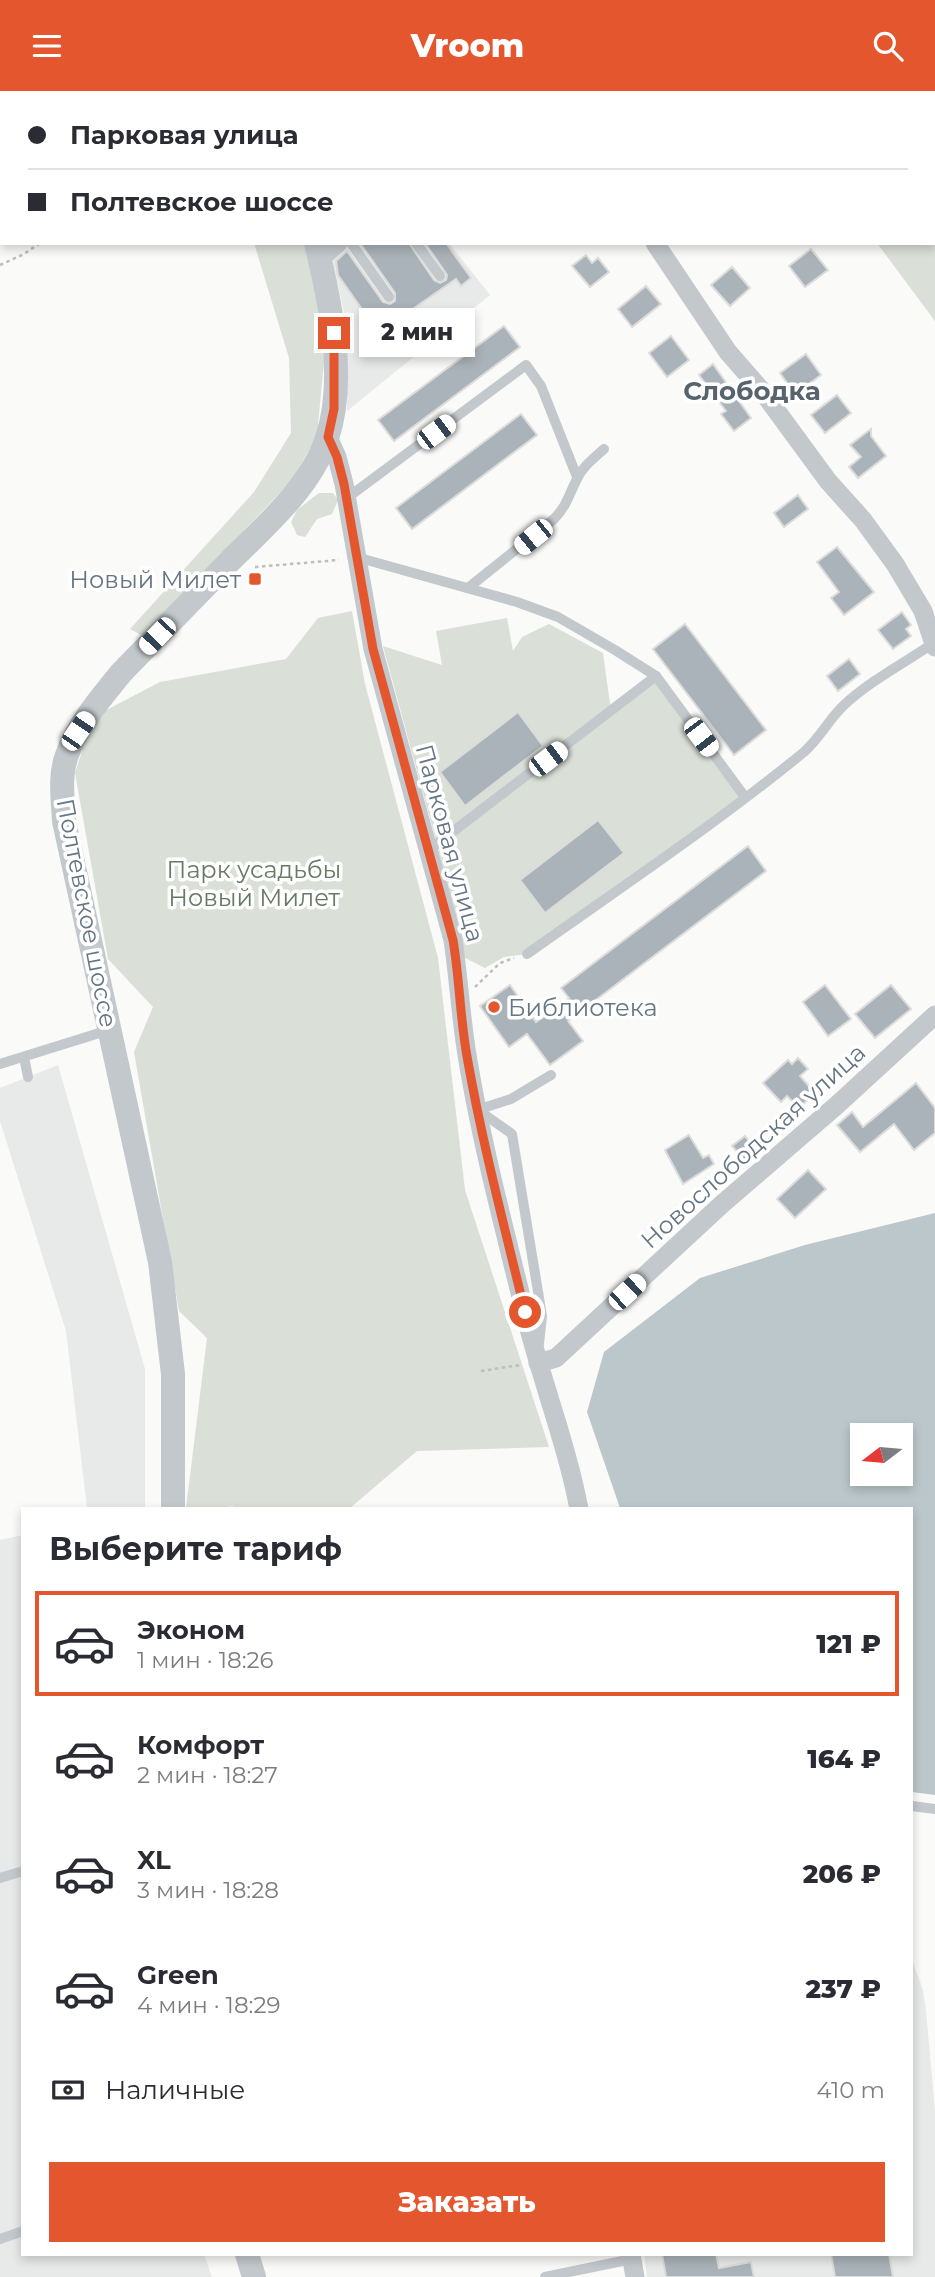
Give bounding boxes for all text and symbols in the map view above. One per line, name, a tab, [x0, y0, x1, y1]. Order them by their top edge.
text: Vroom	[411, 26, 524, 65]
icon: menu	[28, 27, 66, 65]
icon: search	[869, 27, 907, 65]
text: Парковая улица	[70, 119, 299, 151]
text: Полтевское шоссе	[70, 186, 334, 218]
callout: 2 мин	[358, 309, 474, 357]
route end	[318, 317, 350, 349]
text: 2 мин	[381, 318, 453, 346]
district label: Слободка	[683, 375, 821, 407]
car	[413, 411, 460, 453]
car	[511, 516, 556, 558]
place label: Новый Милет	[69, 565, 242, 594]
marker: Новый Милет	[247, 571, 263, 587]
car	[135, 614, 180, 658]
car	[58, 708, 99, 754]
car	[680, 714, 723, 760]
car	[525, 738, 572, 780]
street label: Парковая улица	[410, 741, 490, 945]
street label: Полтевское шоссе	[51, 796, 123, 1030]
park label: Парк усадьбы Новый Милет	[167, 855, 341, 912]
place label: Библиотека	[508, 993, 657, 1022]
marker: Библиотека	[486, 999, 502, 1015]
street label: Новослободская улица	[635, 1038, 871, 1254]
car	[605, 1270, 650, 1314]
route start	[509, 1296, 541, 1328]
north arrow	[850, 1423, 914, 1486]
map controls	[850, 1423, 913, 1486]
text: Выберите тариф	[49, 1529, 342, 1568]
icon: car	[53, 1612, 116, 1675]
text: Эконом	[137, 1614, 245, 1646]
text: 121 ₽	[816, 1628, 881, 1660]
text: 1 мин · 18:26	[137, 1646, 274, 1674]
icon: car	[53, 1727, 116, 1790]
text: Комфорт	[137, 1729, 264, 1761]
text: 164 ₽	[807, 1743, 881, 1775]
text: 2 мин · 18:27	[137, 1761, 278, 1789]
icon: car	[53, 1842, 116, 1905]
text: XL	[137, 1844, 171, 1876]
text: 206 ₽	[803, 1858, 881, 1890]
text: 3 мин · 18:28	[137, 1876, 279, 1904]
icon: car	[53, 1957, 116, 2020]
text: Green	[137, 1959, 219, 1991]
text: 237 ₽	[805, 1973, 881, 2005]
text: 4 мин · 18:29	[137, 1991, 281, 2019]
icon: cash	[49, 2071, 87, 2109]
text: Наличные	[105, 2074, 245, 2106]
text: 410 m	[816, 2076, 885, 2104]
button: Заказать	[49, 2162, 885, 2242]

